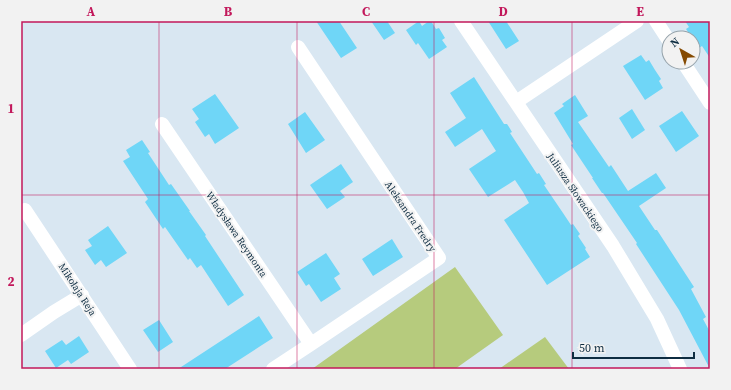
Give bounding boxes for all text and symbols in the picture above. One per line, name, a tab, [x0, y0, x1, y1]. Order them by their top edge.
text: A	[87, 3, 96, 20]
text: B	[224, 3, 233, 20]
text: C	[362, 3, 370, 20]
text: D	[498, 3, 508, 20]
text: E	[636, 3, 644, 20]
north arrow	[661, 30, 701, 70]
text: N	[667, 34, 683, 51]
text: 1	[7, 100, 15, 117]
street label: Juliusza Słowackiego	[544, 150, 607, 235]
street label: Aleksandra Fredry	[382, 178, 440, 255]
street label: Władysława Reymonta	[203, 189, 271, 280]
street label: Mikołaja Reja	[56, 260, 100, 319]
text: 2	[7, 273, 15, 290]
scale bar	[573, 334, 694, 360]
text: 50 m	[579, 340, 605, 356]

